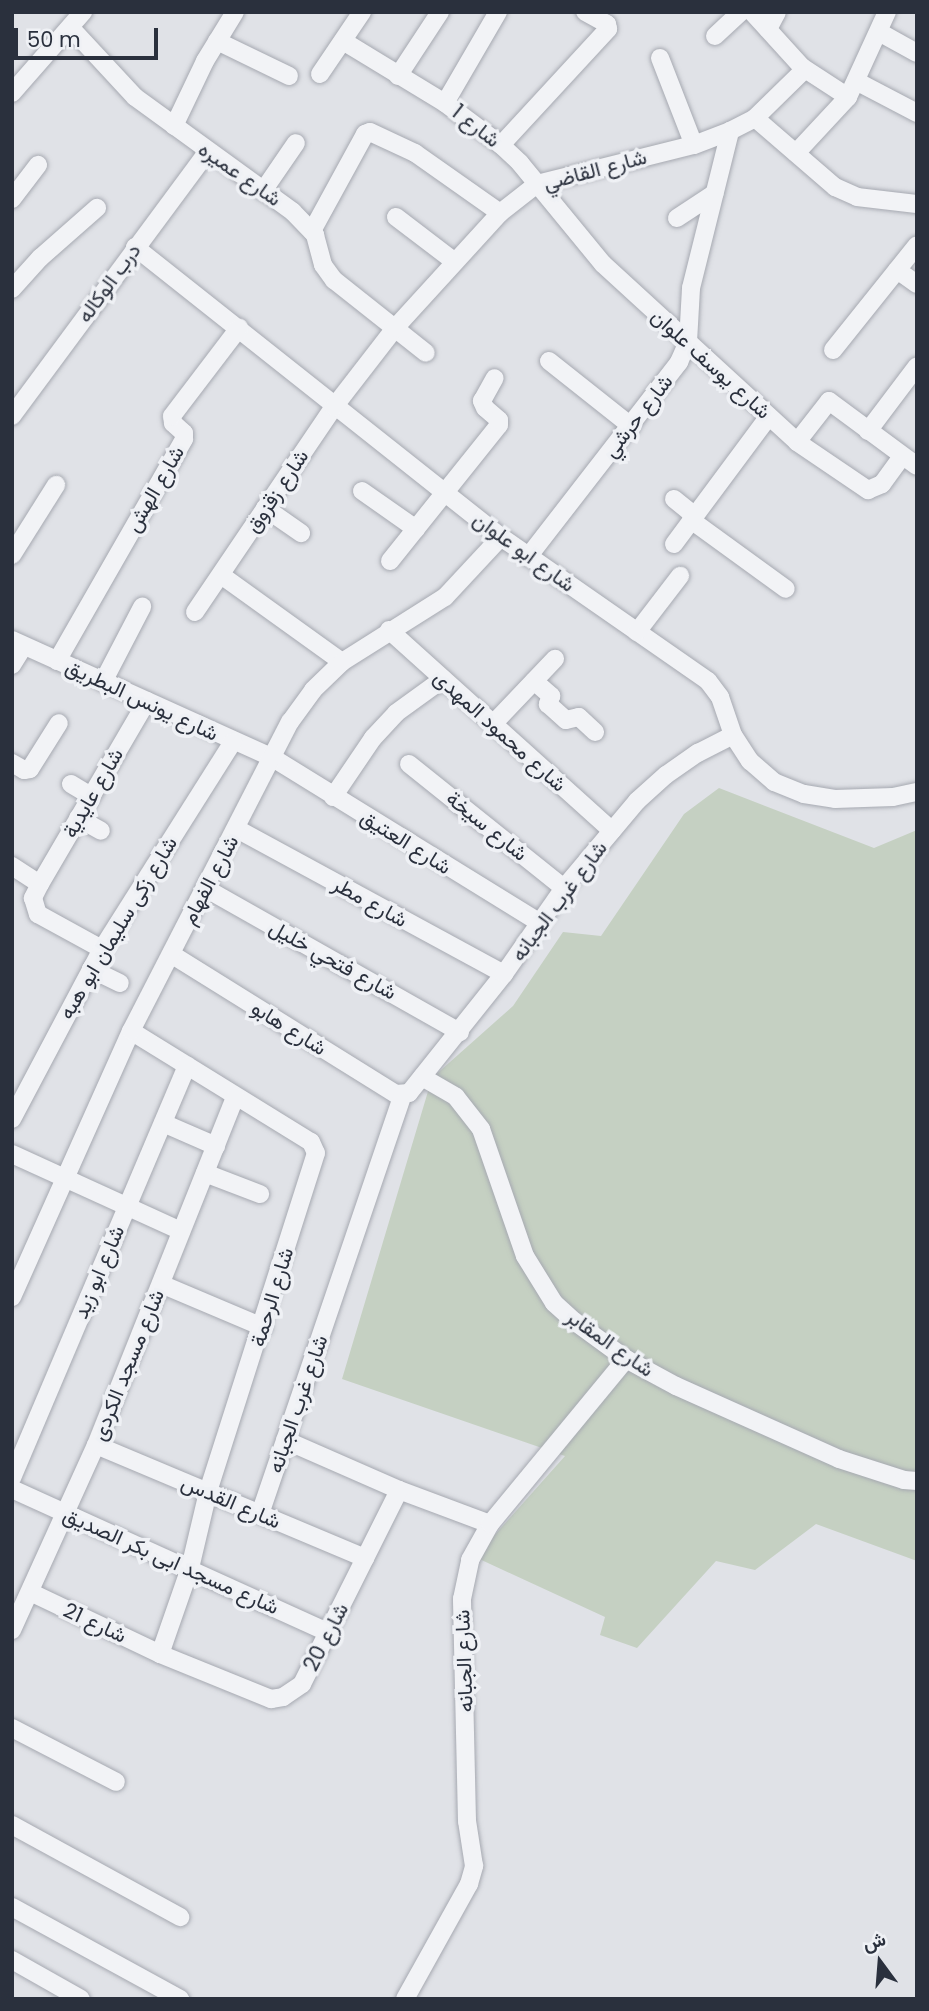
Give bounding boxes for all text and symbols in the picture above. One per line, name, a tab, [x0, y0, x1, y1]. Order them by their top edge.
scale bar	[18, 14, 161, 58]
text: 50 m	[27, 25, 81, 54]
street label: شارع 1	[447, 99, 505, 153]
street label: شارع عميره	[194, 136, 286, 212]
street label: شارع القاضي	[541, 144, 649, 196]
street label: درب الوكاله	[72, 239, 146, 327]
street label: شارع يوسف علوان	[646, 304, 776, 424]
street label: شارع حرشي	[598, 369, 678, 463]
street label: شارع الهش	[120, 441, 190, 537]
street label: شارع زقزوق	[240, 445, 314, 537]
street label: شارع ابو علوان	[468, 507, 580, 597]
street label: شارع يونس البطريق	[62, 654, 222, 746]
street label: شارع محمود المهدى	[428, 665, 572, 797]
street label: شارع عايدية	[57, 744, 129, 842]
street label: شارع سيخة	[441, 786, 533, 866]
street label: شارع العتيق	[356, 804, 456, 880]
street label: شارع الفهام	[176, 831, 244, 929]
street label: شارع زكى سليمان ابو هبه	[53, 832, 183, 1024]
street label: شارع غرب الجبانه	[506, 836, 612, 966]
street label: شارع مطر	[328, 871, 412, 933]
street label: شارع فتحي خليل	[265, 915, 401, 1005]
street label: شارع هابو	[247, 995, 331, 1061]
street label: شارع ابو زيد	[68, 1222, 130, 1322]
street label: شارع الرحمة	[245, 1244, 299, 1350]
street label: شارع مسجد الكردى	[86, 1286, 170, 1444]
street label: شارع المقابر	[561, 1304, 659, 1382]
street label: شارع غرب الجبانه	[263, 1332, 333, 1476]
street label: شارع القدس	[178, 1470, 284, 1534]
street label: شارع مسجد ابى بكر الصديق	[59, 1502, 283, 1620]
street label: شارع 21	[59, 1597, 131, 1649]
street label: شارع 20	[298, 1599, 354, 1675]
street label: شارع الجبانه	[450, 1609, 478, 1713]
text: ش	[859, 1925, 889, 1957]
north arrow	[845, 1927, 915, 1997]

